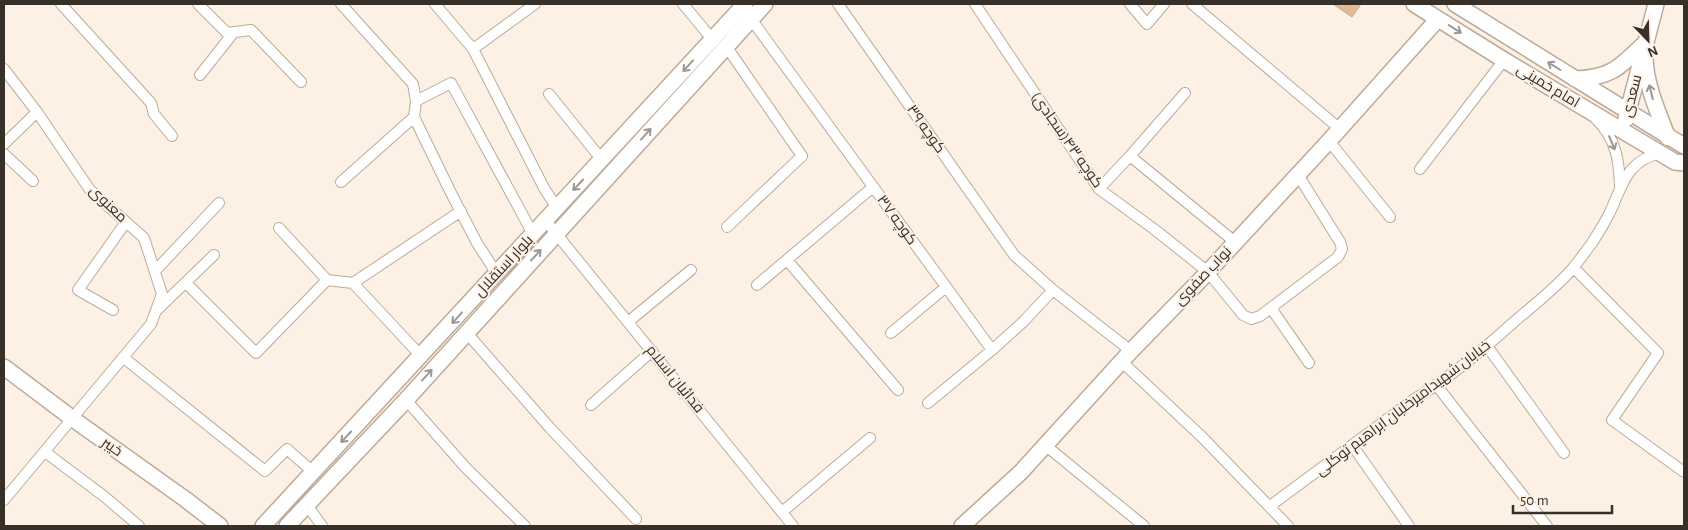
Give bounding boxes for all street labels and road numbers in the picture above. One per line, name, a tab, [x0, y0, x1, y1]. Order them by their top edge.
street label: امام خمینی	[1513, 61, 1582, 112]
street label: سعدی	[1619, 73, 1646, 119]
street label: کوچه ۴۳(سجادی)	[1027, 89, 1106, 192]
street label: کوچه ۳۹	[902, 102, 948, 157]
street label: معنوی	[85, 183, 130, 227]
street label: کوچه ۳۷	[873, 193, 920, 249]
street label: بلوار استقلال	[472, 232, 537, 300]
street label: نواب صفوی	[1172, 244, 1236, 310]
street label: خیابان شهیدامیرخلبان ابراهیم توکلی	[1312, 337, 1494, 480]
street label: فدائیان اسلام	[642, 342, 707, 417]
street label: خیبر	[97, 434, 125, 460]

